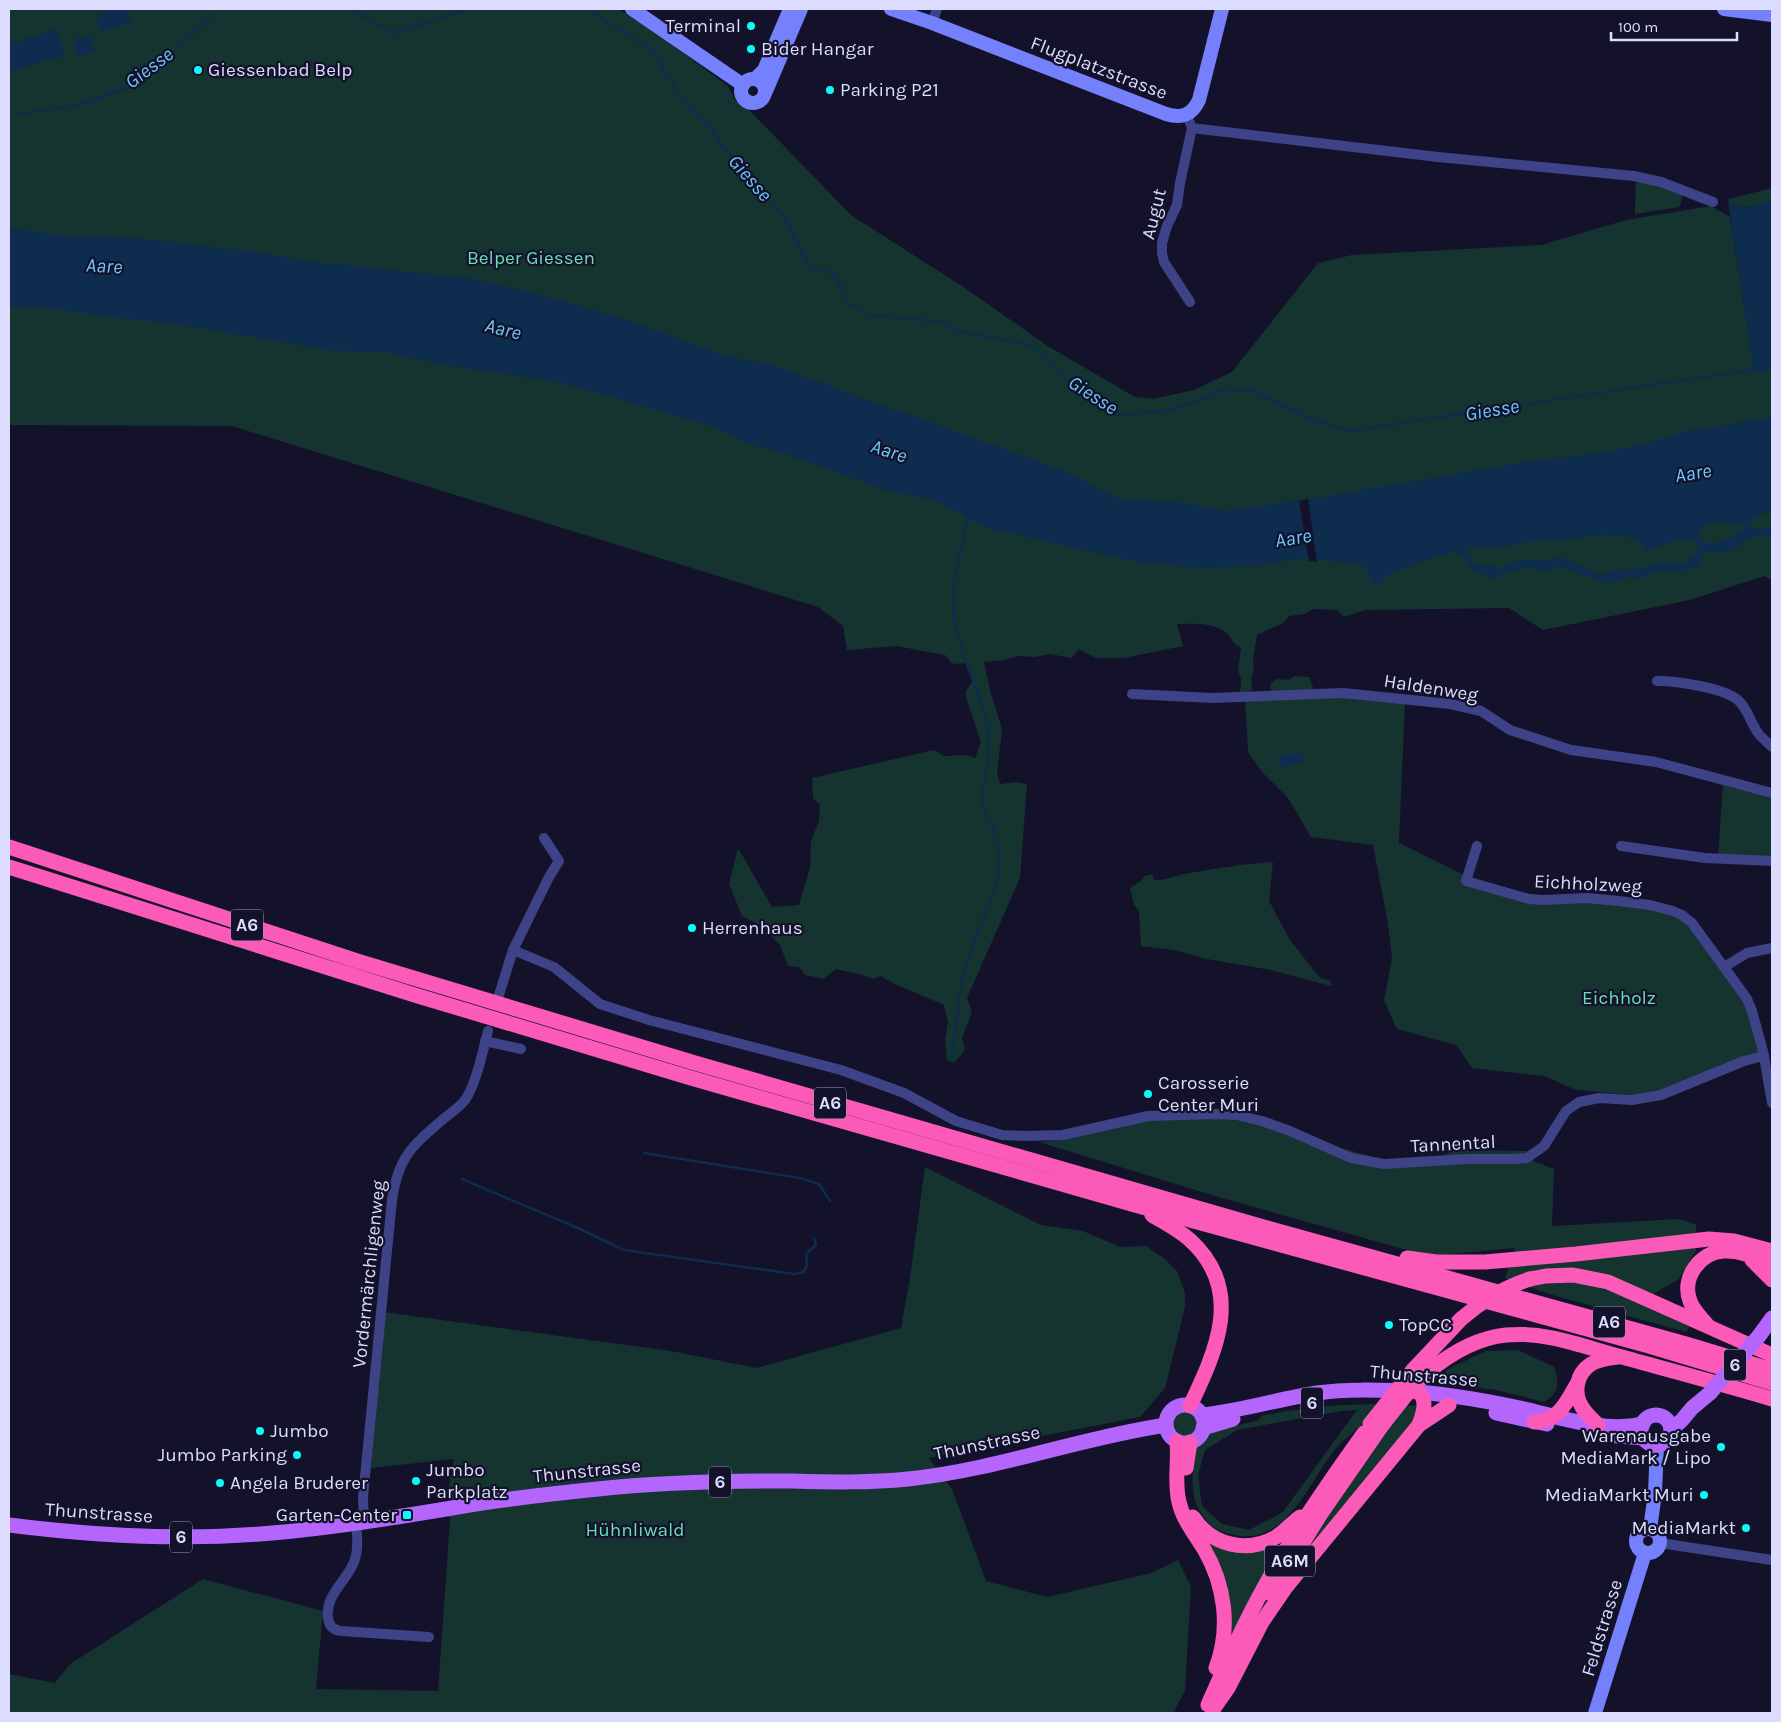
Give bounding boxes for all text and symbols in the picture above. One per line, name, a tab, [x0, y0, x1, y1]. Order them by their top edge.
scale bar	[1611, 10, 1737, 42]
place label: Terminal	[666, 15, 741, 37]
text: 100 m	[1618, 18, 1658, 36]
marker: Terminal	[745, 20, 757, 32]
street label: Flugplatzstrasse	[1027, 32, 1171, 104]
place label: Bider Hangar	[761, 38, 874, 60]
water label: Giesse	[120, 42, 178, 94]
marker: Bider Hangar	[745, 43, 757, 55]
place label: Giessenbad Belp	[208, 59, 352, 81]
marker: Giessenbad Belp	[192, 64, 204, 76]
place label: Parking P21	[840, 79, 939, 101]
marker: Parking P21	[824, 84, 836, 96]
water label: Giesse	[723, 150, 777, 206]
street label: Augut	[1137, 186, 1171, 242]
park label: Belper Giessen	[467, 247, 595, 269]
water label: Aare	[85, 254, 123, 278]
water label: Aare	[482, 313, 524, 345]
water label: Giesse	[1064, 371, 1122, 419]
water label: Giesse	[1463, 394, 1521, 426]
water label: Aare	[868, 434, 910, 468]
water label: Aare	[1673, 459, 1713, 487]
water label: Aare	[1273, 524, 1313, 552]
street label: Haldenweg	[1382, 670, 1480, 706]
street label: Eichholzweg	[1533, 870, 1643, 898]
road number: A6	[231, 910, 263, 940]
place label: Herrenhaus	[702, 917, 803, 939]
marker: Herrenhaus	[686, 922, 698, 934]
park label: Eichholz	[1582, 987, 1656, 1009]
place label: Carosserie Center Muri	[1158, 1072, 1259, 1116]
road number: A6	[814, 1088, 846, 1118]
marker: Carosserie Center Muri	[1142, 1088, 1154, 1100]
street label: Tannental	[1410, 1131, 1496, 1157]
street label: Vordermärchligenweg	[348, 1179, 390, 1369]
road number: A6	[1593, 1306, 1625, 1338]
place label: TopCC	[1399, 1314, 1452, 1336]
marker: TopCC	[1383, 1319, 1395, 1331]
road number: 6	[1724, 1350, 1746, 1380]
street label: Thunstrasse	[1369, 1360, 1479, 1392]
road number: 6	[1301, 1388, 1323, 1419]
place label: Jumbo	[270, 1420, 329, 1442]
street label: Thunstrasse	[932, 1421, 1042, 1465]
marker: Jumbo	[254, 1425, 266, 1437]
place label: Warenausgabe MediaMark / Lipo	[1560, 1425, 1711, 1469]
marker: Warenausgabe MediaMark / Lipo	[1715, 1441, 1727, 1453]
place label: Jumbo Parking	[157, 1444, 287, 1466]
marker: Jumbo Parking	[291, 1449, 303, 1461]
street label: Thunstrasse	[532, 1454, 642, 1488]
place label: Jumbo Parkplatz	[426, 1459, 508, 1503]
road number: 6	[709, 1466, 731, 1498]
place label: Angela Bruderer	[230, 1472, 368, 1494]
marker: Jumbo Parkplatz	[410, 1475, 422, 1487]
marker: Angela Bruderer	[214, 1477, 226, 1489]
place label: MediaMarkt Muri	[1545, 1484, 1694, 1506]
marker: MediaMarkt Muri	[1698, 1489, 1710, 1501]
street label: Thunstrasse	[44, 1498, 154, 1528]
place label: Garten-Center	[276, 1504, 397, 1526]
marker: Garten-Center	[401, 1509, 413, 1521]
place label: MediaMarkt	[1631, 1517, 1736, 1539]
park label: Hühnliwald	[586, 1519, 684, 1541]
road number: 6	[170, 1521, 192, 1552]
marker: MediaMarkt	[1740, 1522, 1752, 1534]
road number: A6M	[1265, 1545, 1315, 1576]
street label: Feldstrasse	[1577, 1577, 1627, 1679]

